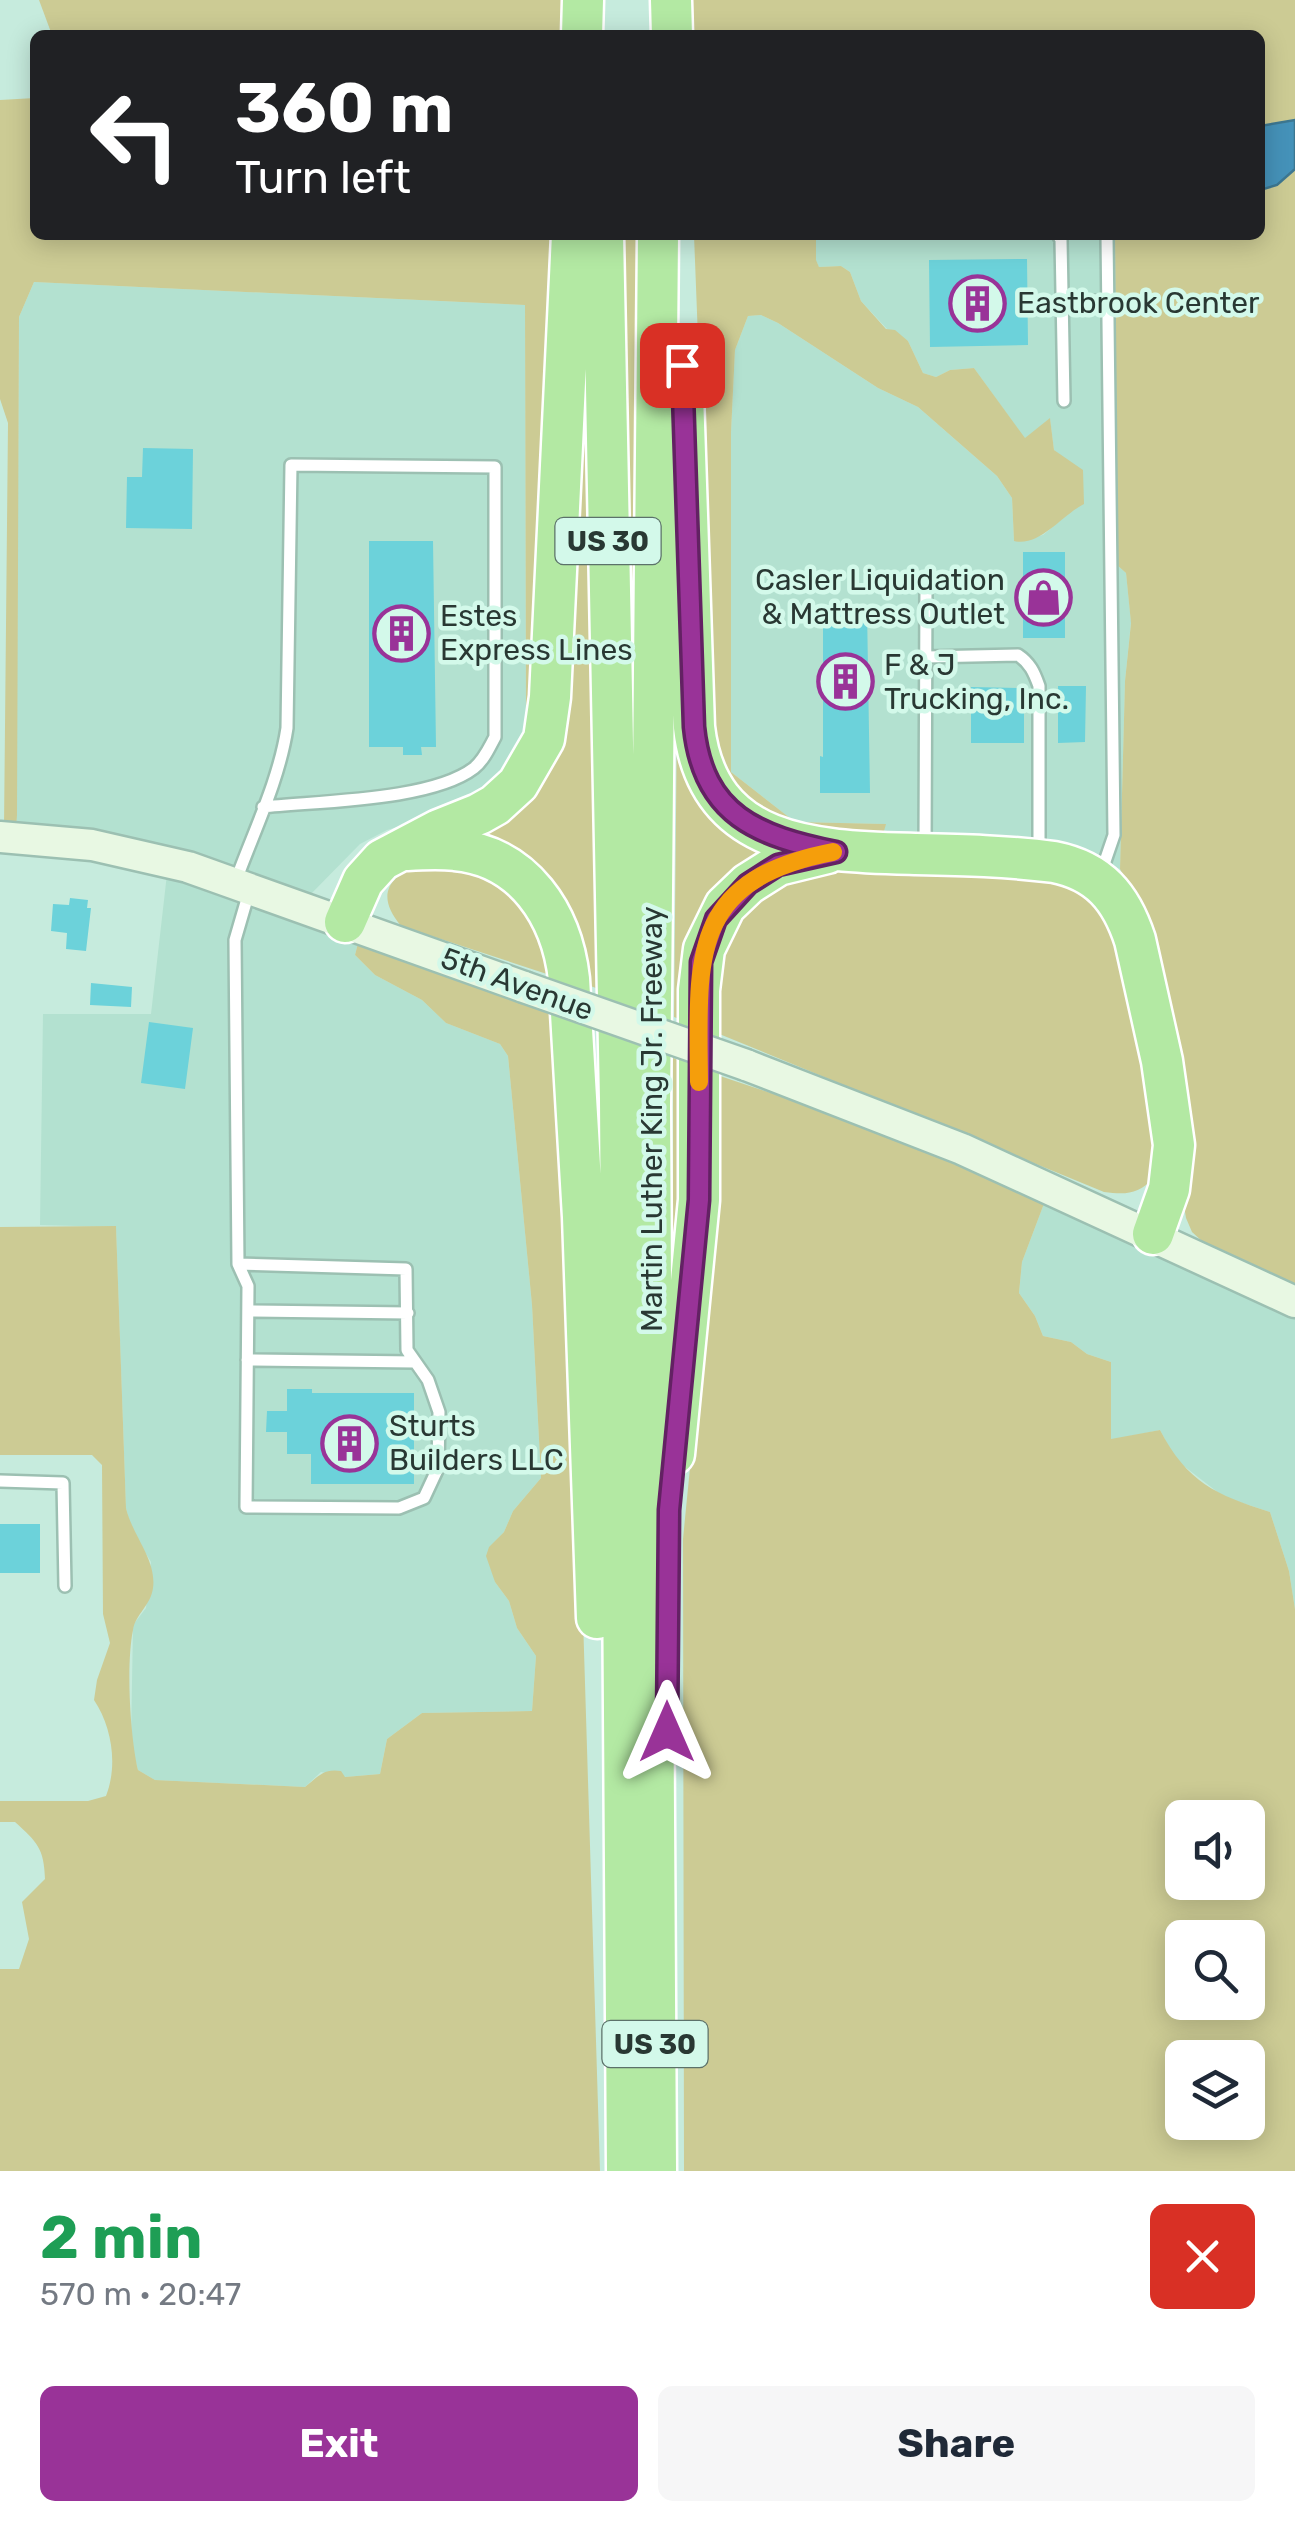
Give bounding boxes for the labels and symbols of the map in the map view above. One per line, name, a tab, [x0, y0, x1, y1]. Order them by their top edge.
building icon: Eastbrook Center	[948, 273, 1008, 333]
place label: Eastbrook Center	[1017, 285, 1260, 321]
pin	[640, 323, 725, 408]
road number: US 30	[556, 518, 660, 564]
place label: Casler Liquidation & Mattress Outlet	[755, 562, 1005, 632]
shop icon: Casler Liquidation & Mattress Outlet	[1014, 567, 1074, 627]
place label: Estes Express Lines	[440, 598, 633, 668]
building icon: Estes Express Lines	[371, 603, 431, 663]
place label: F & J Trucking, Inc.	[884, 647, 1069, 717]
building icon: F & J Trucking, Inc.	[815, 652, 875, 712]
street label: Martin Luther King Jr. Freeway	[634, 906, 670, 1332]
street label: 5th Avenue	[436, 940, 598, 1028]
place label: Sturts Builders LLC	[389, 1408, 564, 1478]
building icon: Sturts Builders LLC	[320, 1413, 380, 1473]
position arrow	[615, 1680, 719, 1784]
road number: US 30	[602, 2021, 708, 2067]

